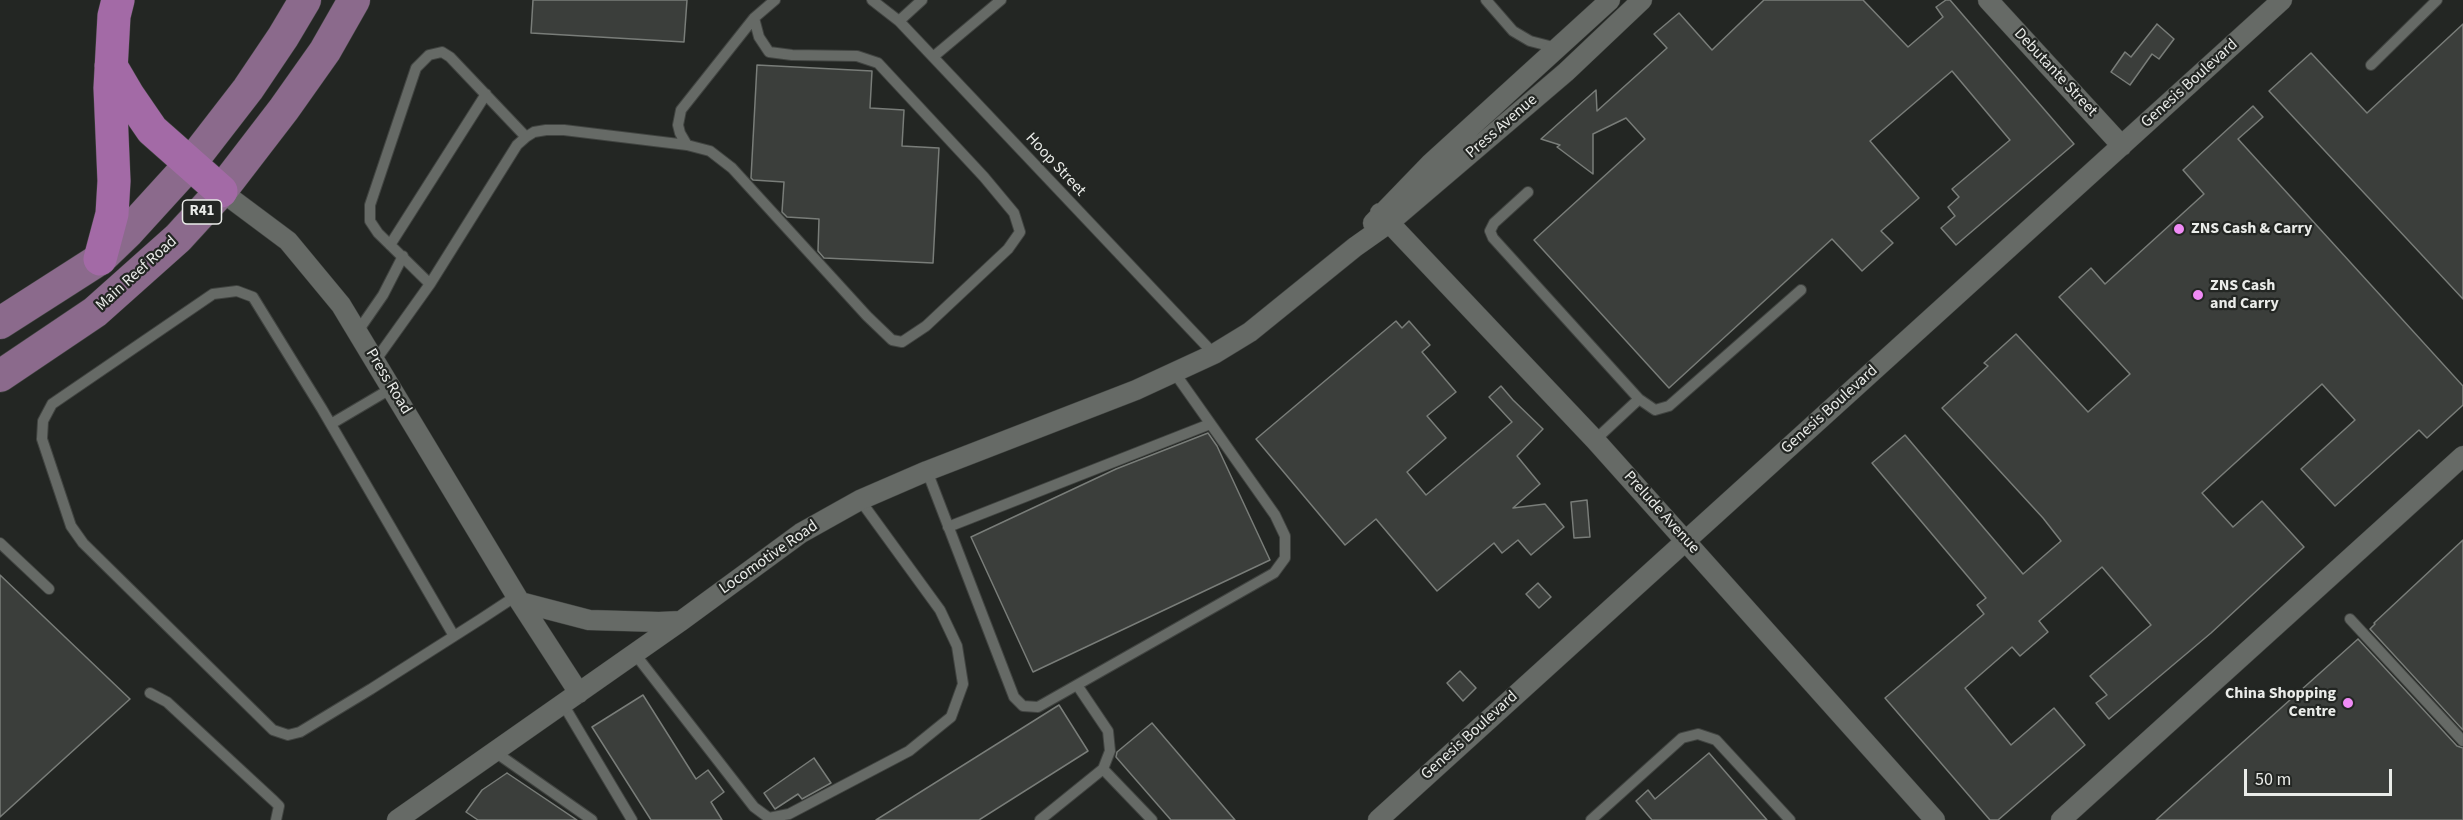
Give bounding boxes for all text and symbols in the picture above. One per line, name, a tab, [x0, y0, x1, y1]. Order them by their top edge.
street label: Debutante Street	[2009, 25, 2101, 121]
street label: Genesis Boulevard	[2138, 36, 2242, 132]
street label: Press Avenue	[1462, 91, 1542, 163]
street label: Hoop Street	[1021, 129, 1089, 201]
road number: R41	[182, 200, 222, 224]
place label: ZNS Cash & Carry	[2191, 219, 2312, 239]
marker: ZNS Cash & Carry	[2172, 222, 2186, 236]
street label: Main Reef Road	[92, 233, 182, 315]
place label: ZNS Cash and Carry	[2210, 276, 2279, 314]
marker: ZNS Cash and Carry	[2191, 288, 2205, 302]
street label: Press Road	[361, 346, 415, 418]
street label: Genesis Boulevard	[1778, 362, 1882, 458]
street label: Prelude Avenue	[1619, 468, 1703, 558]
street label: Locomotive Road	[716, 517, 822, 599]
place label: China Shopping Centre	[2225, 684, 2336, 722]
street label: Genesis Boulevard	[1418, 688, 1522, 784]
marker: China Shopping Centre	[2341, 696, 2355, 710]
scale bar	[2247, 757, 2396, 795]
text: 50 m	[2255, 767, 2291, 792]

